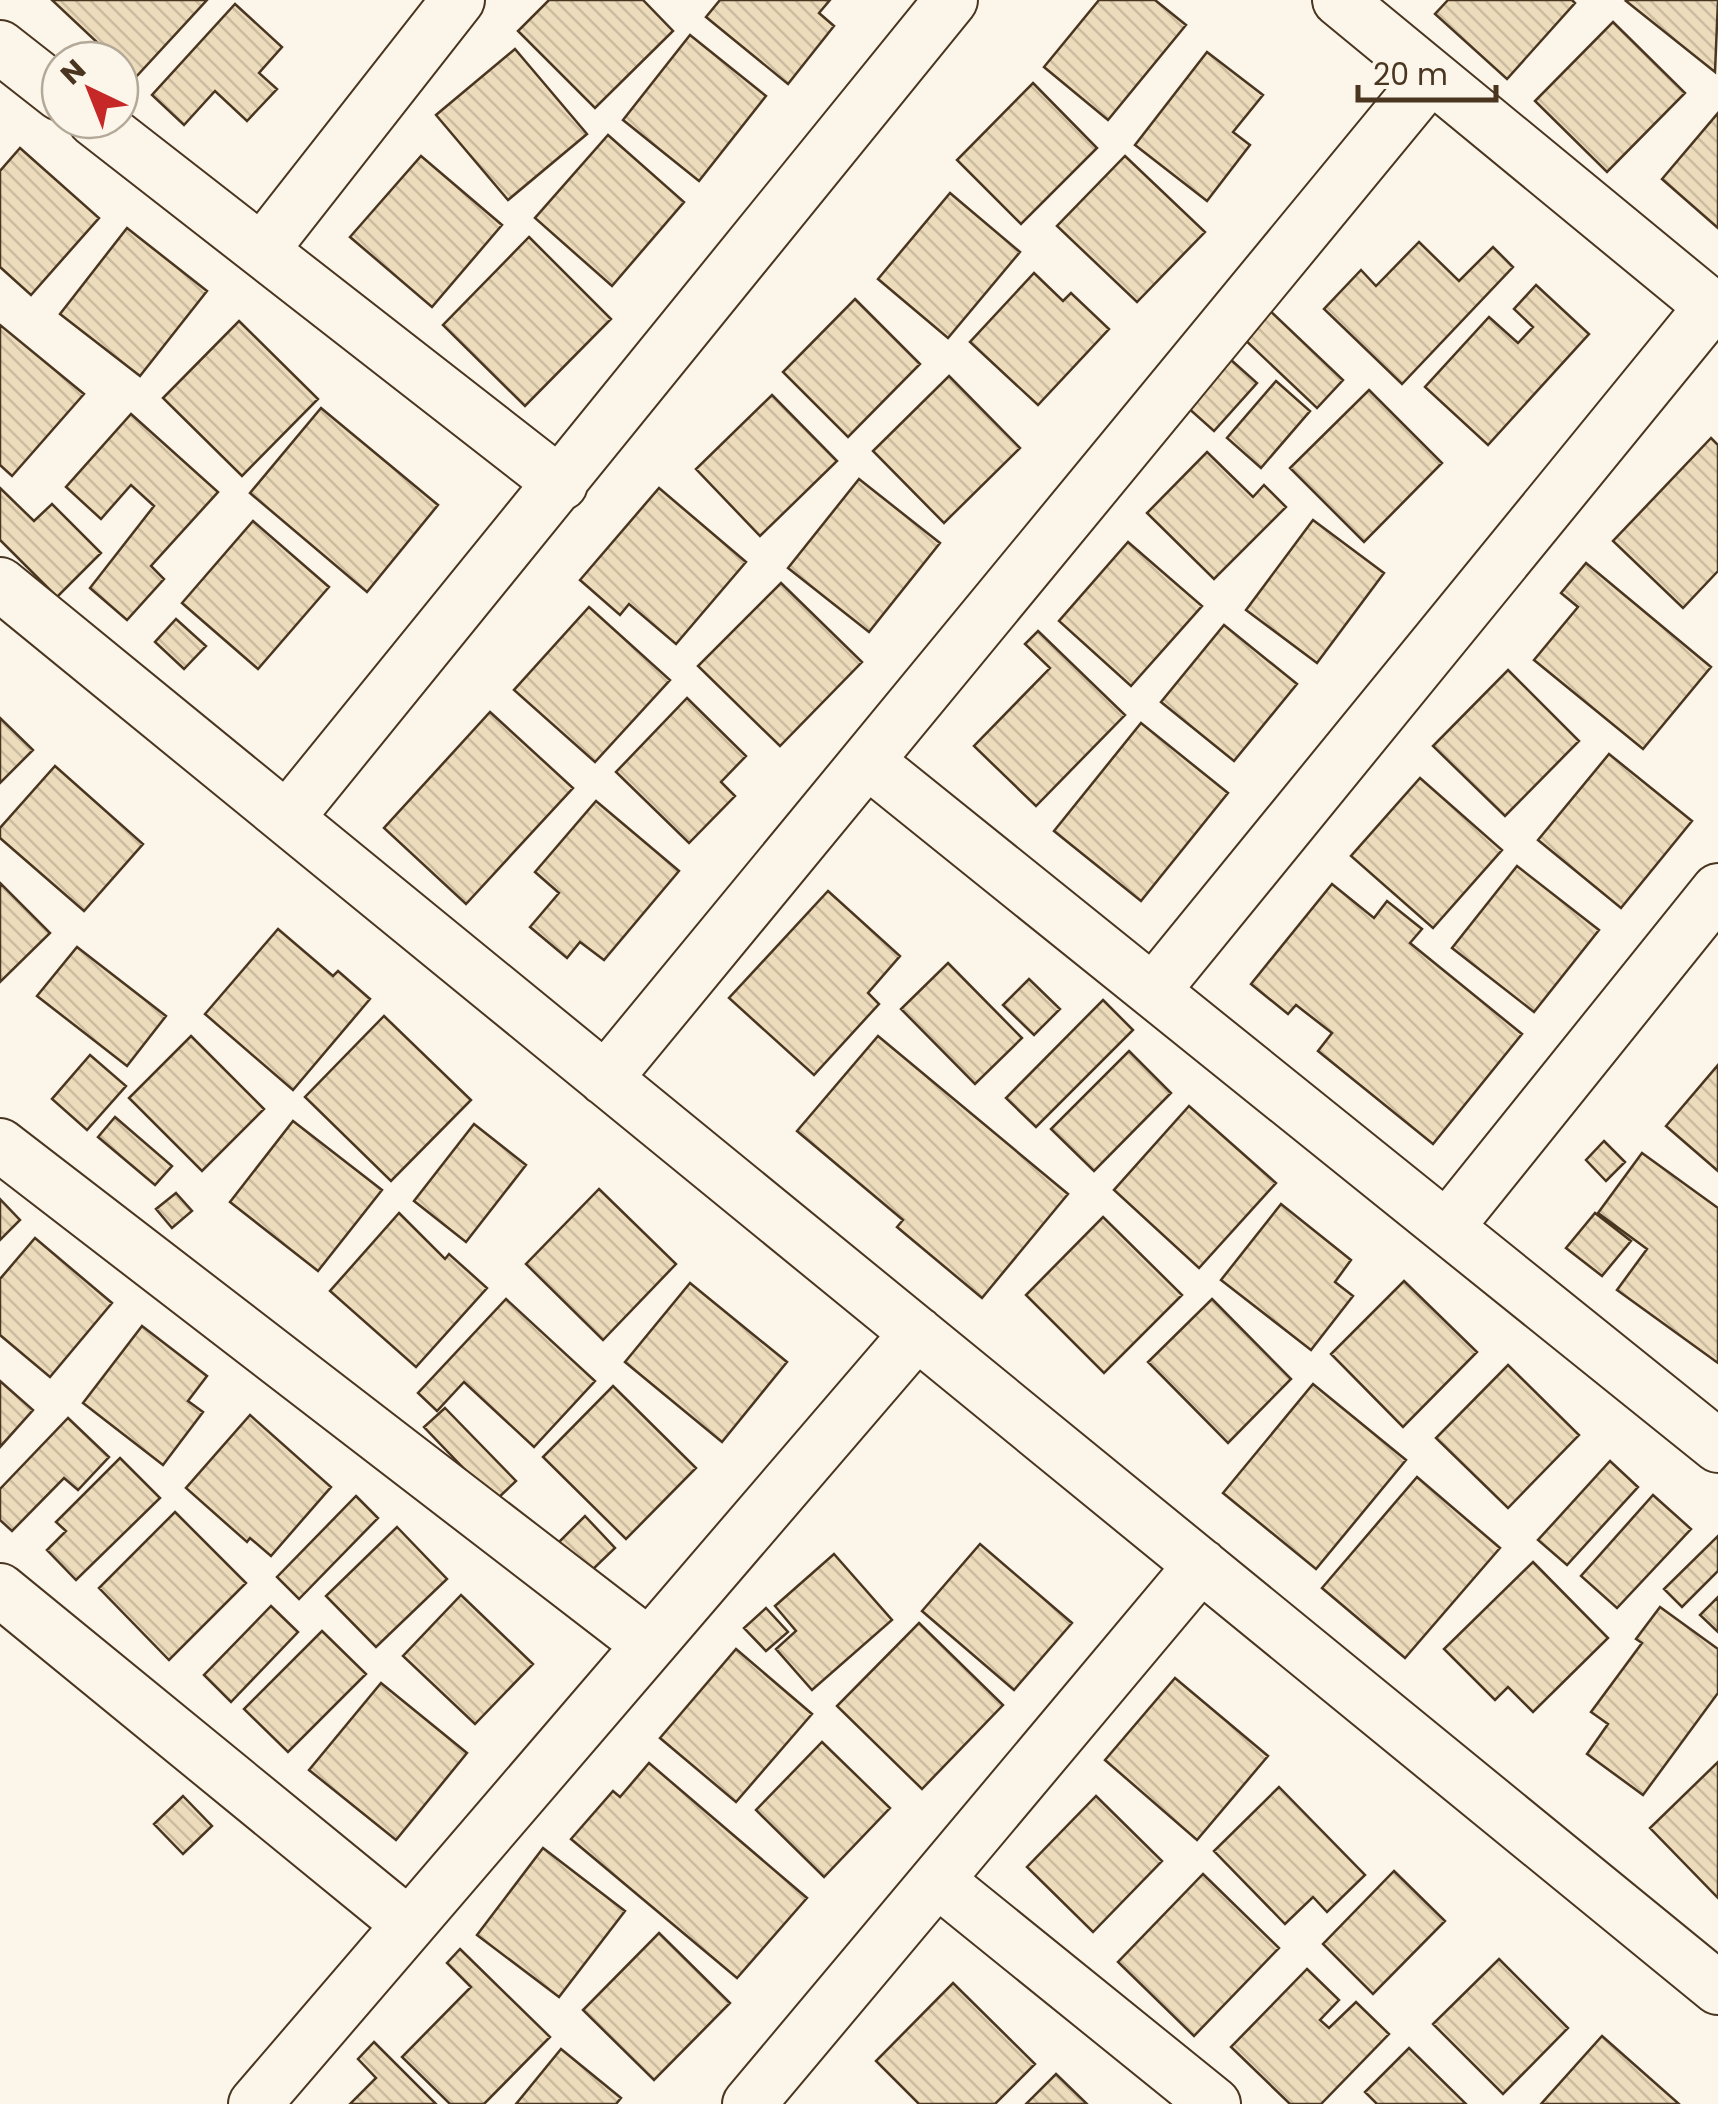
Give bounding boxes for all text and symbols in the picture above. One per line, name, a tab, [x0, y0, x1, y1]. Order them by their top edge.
north arrow	[40, 40, 140, 140]
scale bar	[1358, 40, 1496, 102]
text: N	[52, 51, 94, 94]
text: 20 m	[1373, 53, 1448, 96]

